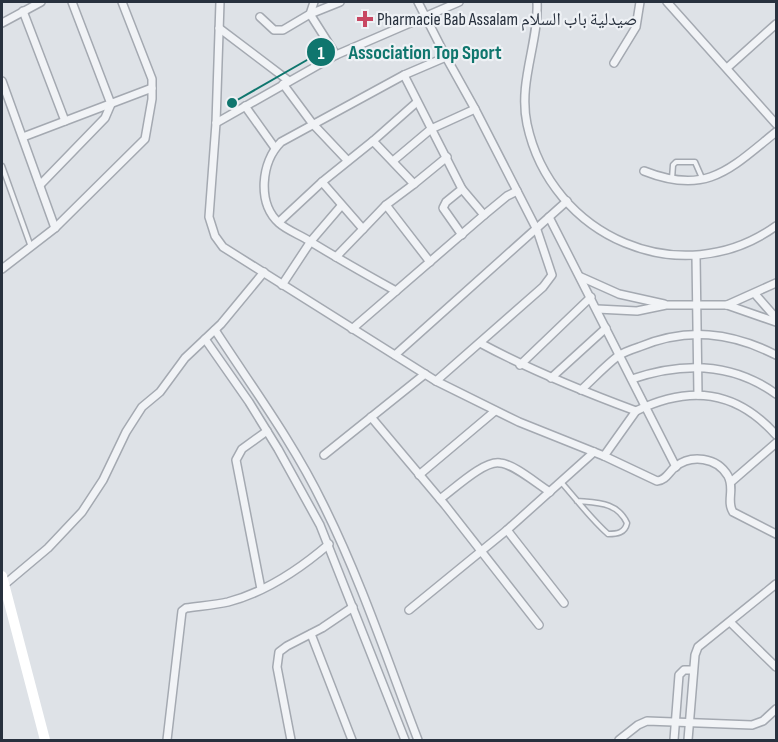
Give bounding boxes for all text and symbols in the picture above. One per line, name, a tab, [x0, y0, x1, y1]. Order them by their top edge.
place label: Pharmacie Bab Assalam صيدلية باب السلام	[377, 9, 637, 31]
marker: Pharmacie Bab Assalam صيدلية باب السلام	[358, 12, 372, 26]
callout: Association Top Sport	[306, 33, 513, 71]
text: Association Top Sport	[347, 41, 502, 65]
text: 1	[317, 43, 325, 64]

